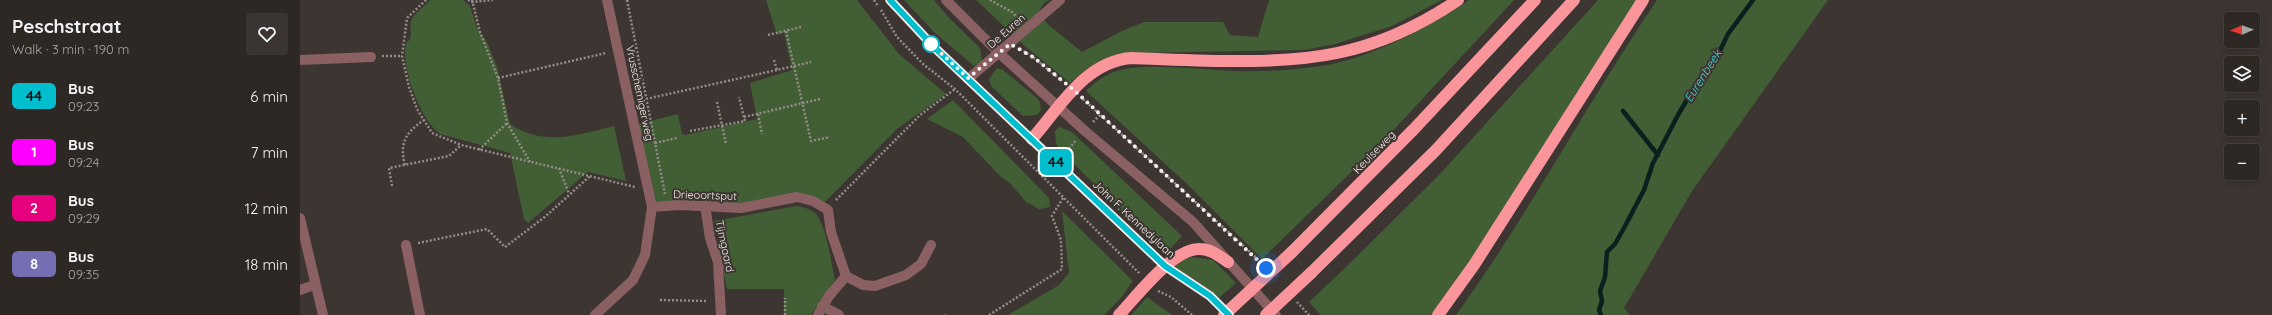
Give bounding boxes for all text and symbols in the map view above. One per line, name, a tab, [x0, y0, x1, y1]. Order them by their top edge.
street label: De Euren	[984, 11, 1028, 51]
north arrow	[2224, 12, 2260, 48]
map controls	[2224, 12, 2260, 180]
button: heart	[246, 13, 288, 55]
text: Peschstraat	[12, 14, 121, 38]
unlabelled marker	[922, 35, 940, 53]
text: Walk · 3 min · 190 m	[12, 41, 129, 57]
street label: Vrusschemigerweg	[623, 44, 657, 142]
water label: Eurenbeek	[1681, 45, 1725, 105]
button: layers	[2224, 56, 2260, 92]
text: Bus	[68, 79, 94, 98]
text: 44	[26, 87, 42, 105]
text: 6 min	[250, 87, 288, 106]
text: 09:23	[68, 98, 99, 114]
button: +	[2224, 100, 2260, 136]
street label: Keulseweg	[1350, 127, 1398, 177]
text: Bus	[68, 135, 94, 154]
text: 1	[31, 143, 37, 161]
text: 7 min	[251, 143, 288, 162]
button: −	[2224, 144, 2260, 180]
line badge: 44	[1038, 149, 1074, 175]
text: 44	[1048, 153, 1064, 171]
text: 09:24	[68, 154, 99, 170]
street label: John F. Kennedylaan	[1090, 177, 1178, 261]
street label: Drieoortsput	[673, 187, 737, 203]
text: Bus	[68, 191, 94, 210]
text: 2	[30, 199, 38, 217]
text: 12 min	[244, 199, 288, 218]
text: 09:29	[68, 210, 100, 226]
street label: Tijmgaard	[713, 219, 737, 273]
text: Bus	[68, 247, 94, 266]
text: 8	[30, 255, 38, 273]
text: 18 min	[245, 255, 288, 274]
your location	[1256, 258, 1276, 278]
text: 09:35	[68, 266, 99, 282]

